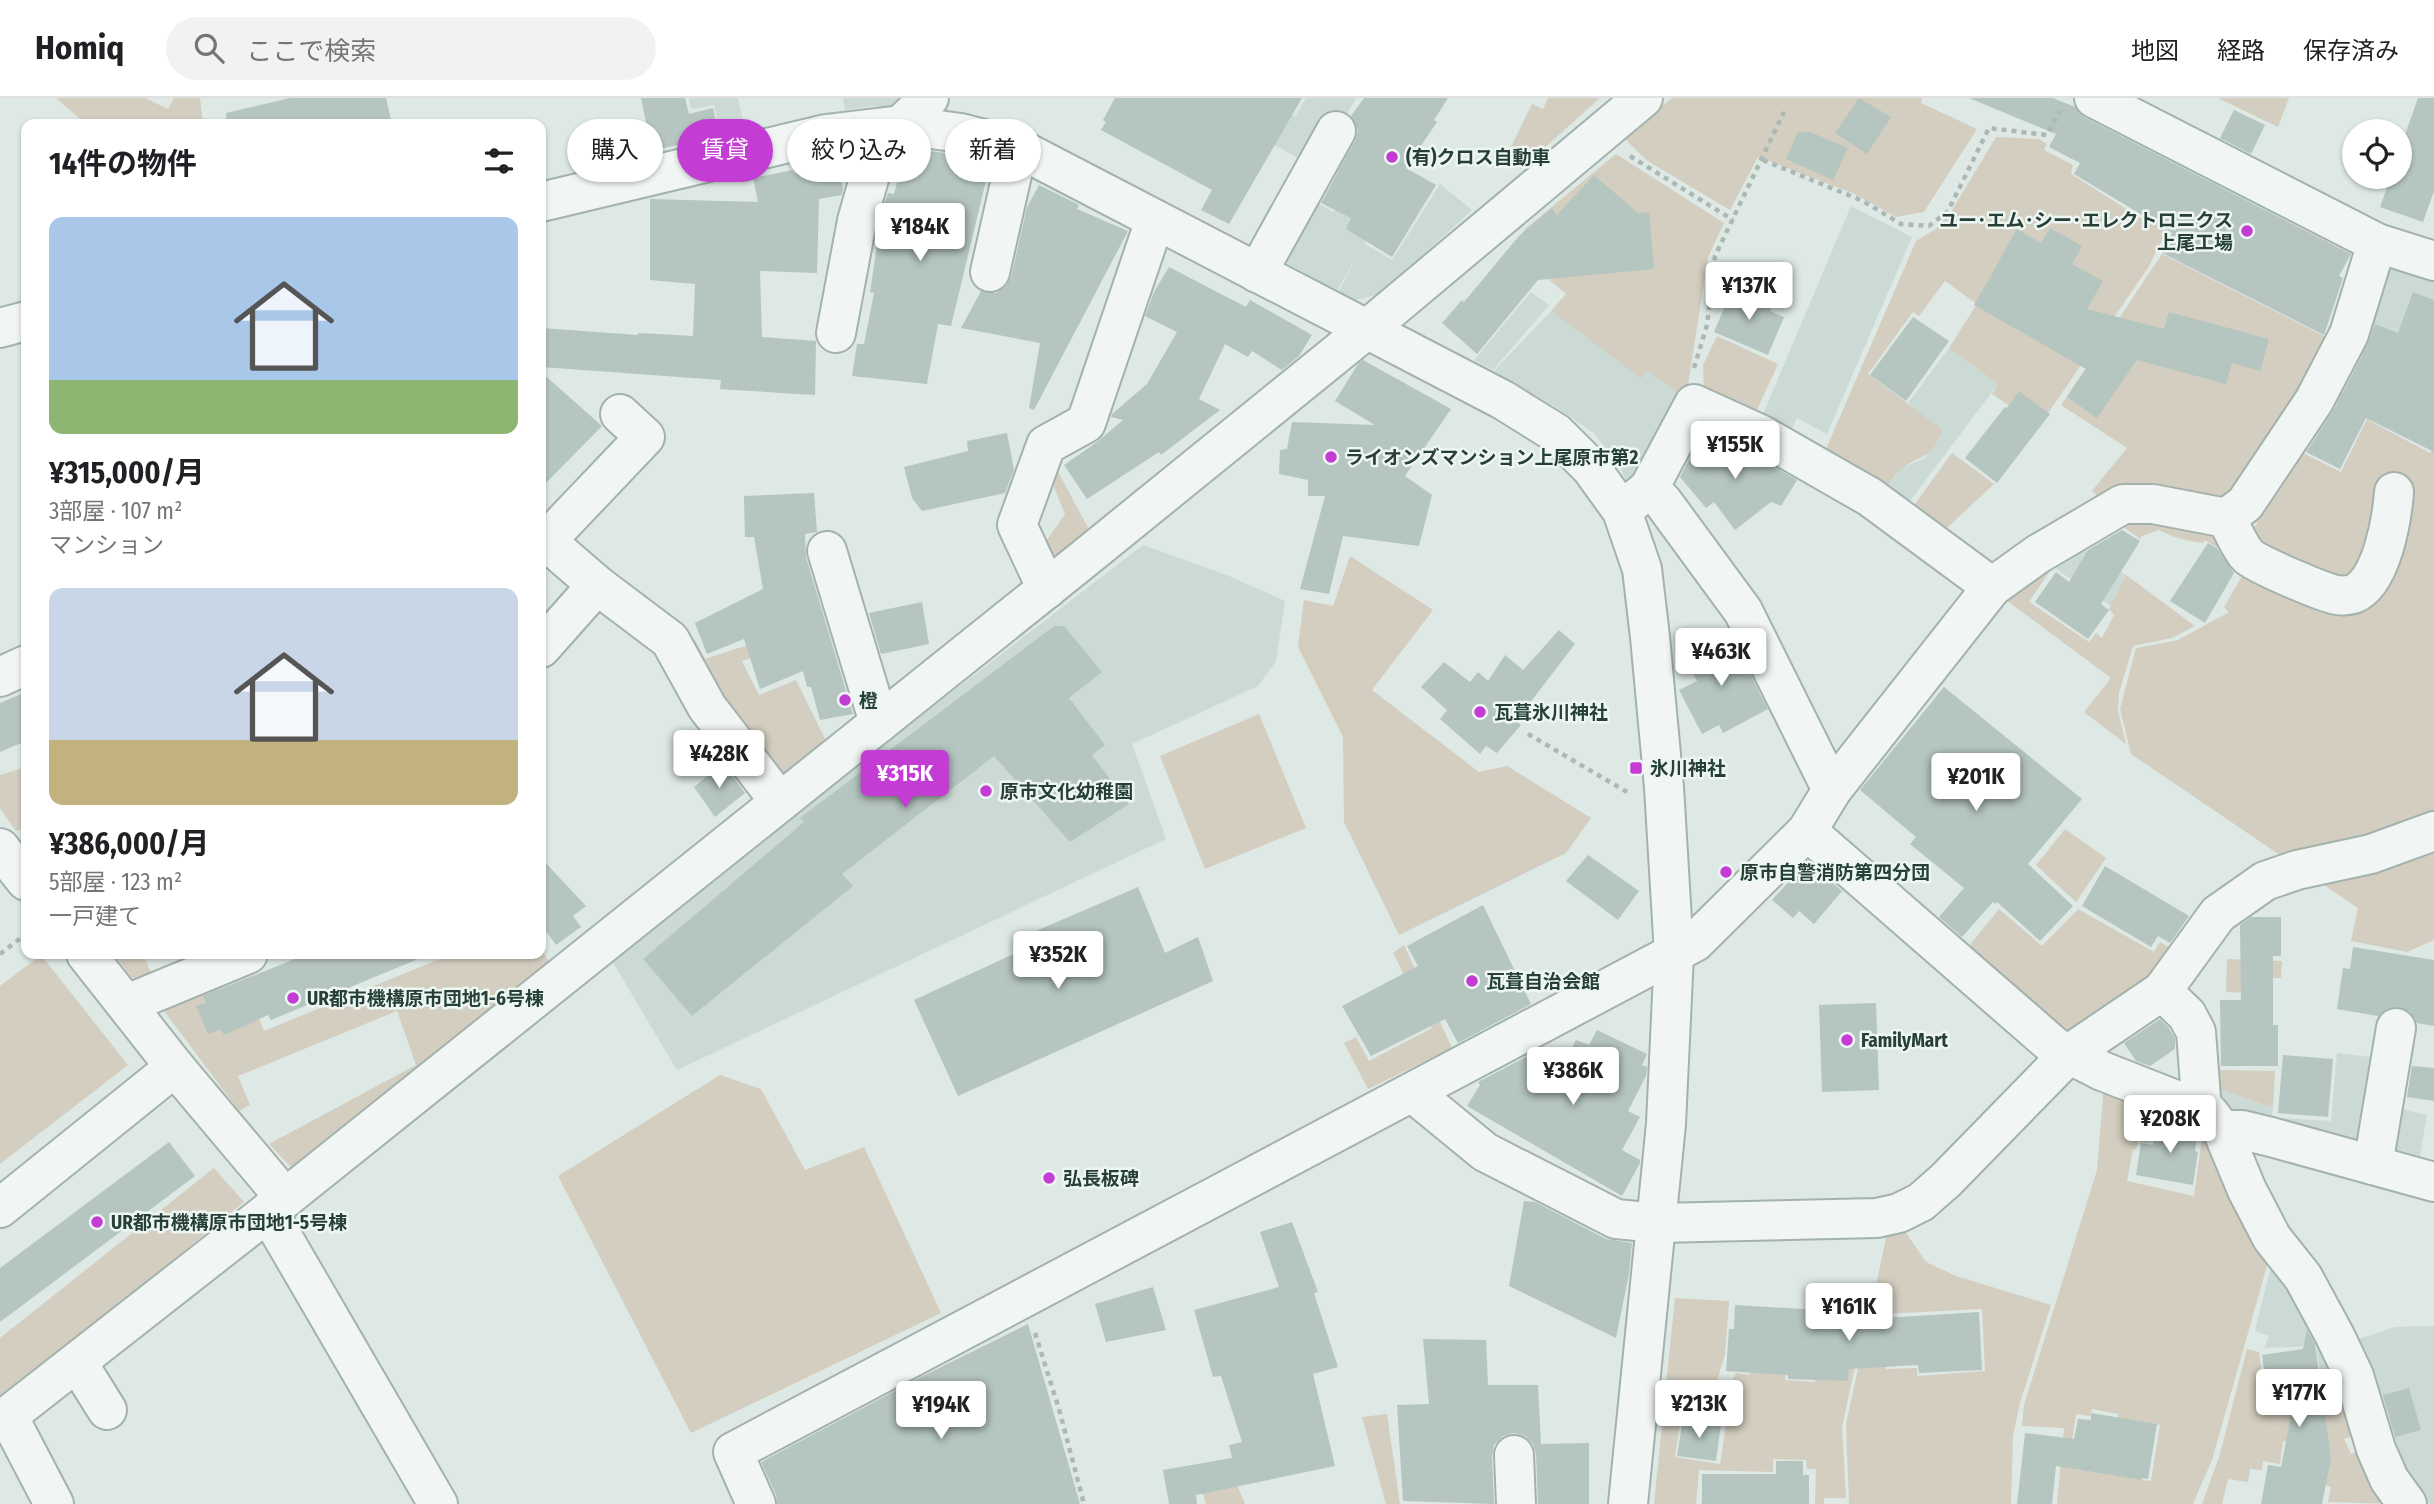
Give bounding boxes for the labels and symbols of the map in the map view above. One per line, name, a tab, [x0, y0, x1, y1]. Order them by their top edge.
place label: (有)クロス自動車	[1406, 146, 1550, 169]
marker: (有)クロス自動車	[1384, 149, 1400, 165]
pin: ¥184K	[871, 204, 969, 263]
place label: ユー･エム･シー･エレクトロニクス 上尾工場	[1939, 209, 2233, 254]
marker: ユー･エム･シー･エレクトロニクス 上尾工場	[2239, 223, 2255, 239]
pin: ¥137K	[1700, 262, 1798, 322]
pin: ¥155K	[1686, 422, 1784, 481]
place label: ライオンズマンション上尾原市第2	[1345, 446, 1639, 469]
marker: ライオンズマンション上尾原市第2	[1323, 449, 1339, 465]
pin: ¥463K	[1672, 628, 1770, 688]
place label: 橙	[859, 689, 878, 712]
marker: 橙	[837, 692, 853, 708]
place label: 瓦葺氷川神社	[1494, 701, 1608, 724]
marker: 瓦葺氷川神社	[1472, 704, 1488, 720]
pin: ¥428K	[670, 730, 768, 790]
pin: ¥315K	[856, 750, 954, 810]
pin: ¥201K	[1927, 754, 2025, 813]
place label: 氷川神社	[1650, 757, 1726, 780]
marker: 氷川神社	[1628, 760, 1644, 776]
place label: 原市文化幼稚園	[1000, 780, 1133, 803]
marker: 原市文化幼稚園	[978, 783, 994, 799]
place label: 原市自警消防第四分団	[1740, 861, 1930, 884]
marker: 原市自警消防第四分団	[1718, 864, 1734, 880]
pin: ¥352K	[1009, 932, 1107, 991]
place label: 瓦葺自治会館	[1486, 970, 1600, 993]
marker: 瓦葺自治会館	[1464, 973, 1480, 989]
place label: UR都市機構原市団地1-6号棟	[307, 987, 544, 1010]
marker: UR都市機構原市団地1-6号棟	[285, 990, 301, 1006]
place label: FamilyMart	[1861, 1029, 1948, 1052]
marker: FamilyMart	[1839, 1032, 1855, 1048]
pin: ¥386K	[1524, 1048, 1622, 1107]
pin: ¥208K	[2121, 1096, 2219, 1155]
place label: 弘長板碑	[1063, 1167, 1139, 1190]
marker: 弘長板碑	[1041, 1170, 1057, 1186]
place label: UR都市機構原市団地1-5号棟	[111, 1211, 347, 1234]
marker: UR都市機構原市団地1-5号棟	[89, 1214, 105, 1230]
pin: ¥161K	[1800, 1284, 1898, 1343]
pin: ¥177K	[2250, 1370, 2348, 1429]
pin: ¥213K	[1650, 1380, 1748, 1440]
pin: ¥194K	[892, 1382, 990, 1441]

